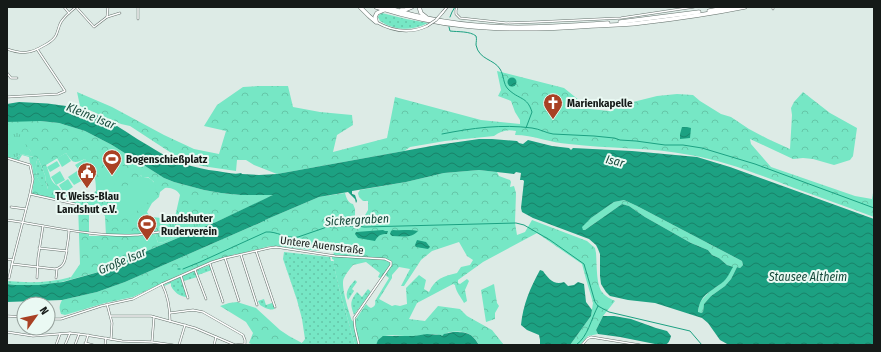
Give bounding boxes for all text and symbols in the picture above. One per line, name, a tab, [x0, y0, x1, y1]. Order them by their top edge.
church icon: Marienkapelle	[542, 92, 564, 120]
place label: Marienkapelle	[567, 97, 633, 110]
water label: Kleine Isar	[64, 100, 118, 132]
sports icon: Bogenschießplatz	[101, 148, 123, 176]
water label: Isar	[604, 152, 627, 170]
place label: Bogenschießplatz	[126, 153, 208, 166]
public building icon: TC Weiss-Blau Landshut e.V.	[76, 161, 98, 189]
place label: TC Weiss-Blau Landshut e.V.	[55, 190, 119, 216]
water label: Sickergraben	[324, 211, 389, 229]
place label: Landshuter Ruderverein	[161, 212, 217, 238]
sports icon: Landshuter Ruderverein	[136, 213, 158, 241]
street label: Untere Auenstraße	[279, 234, 364, 257]
water label: Große Isar	[96, 244, 149, 277]
water label: Stausee Altheim	[768, 270, 847, 284]
north arrow	[16, 296, 56, 336]
text: N	[37, 305, 51, 317]

